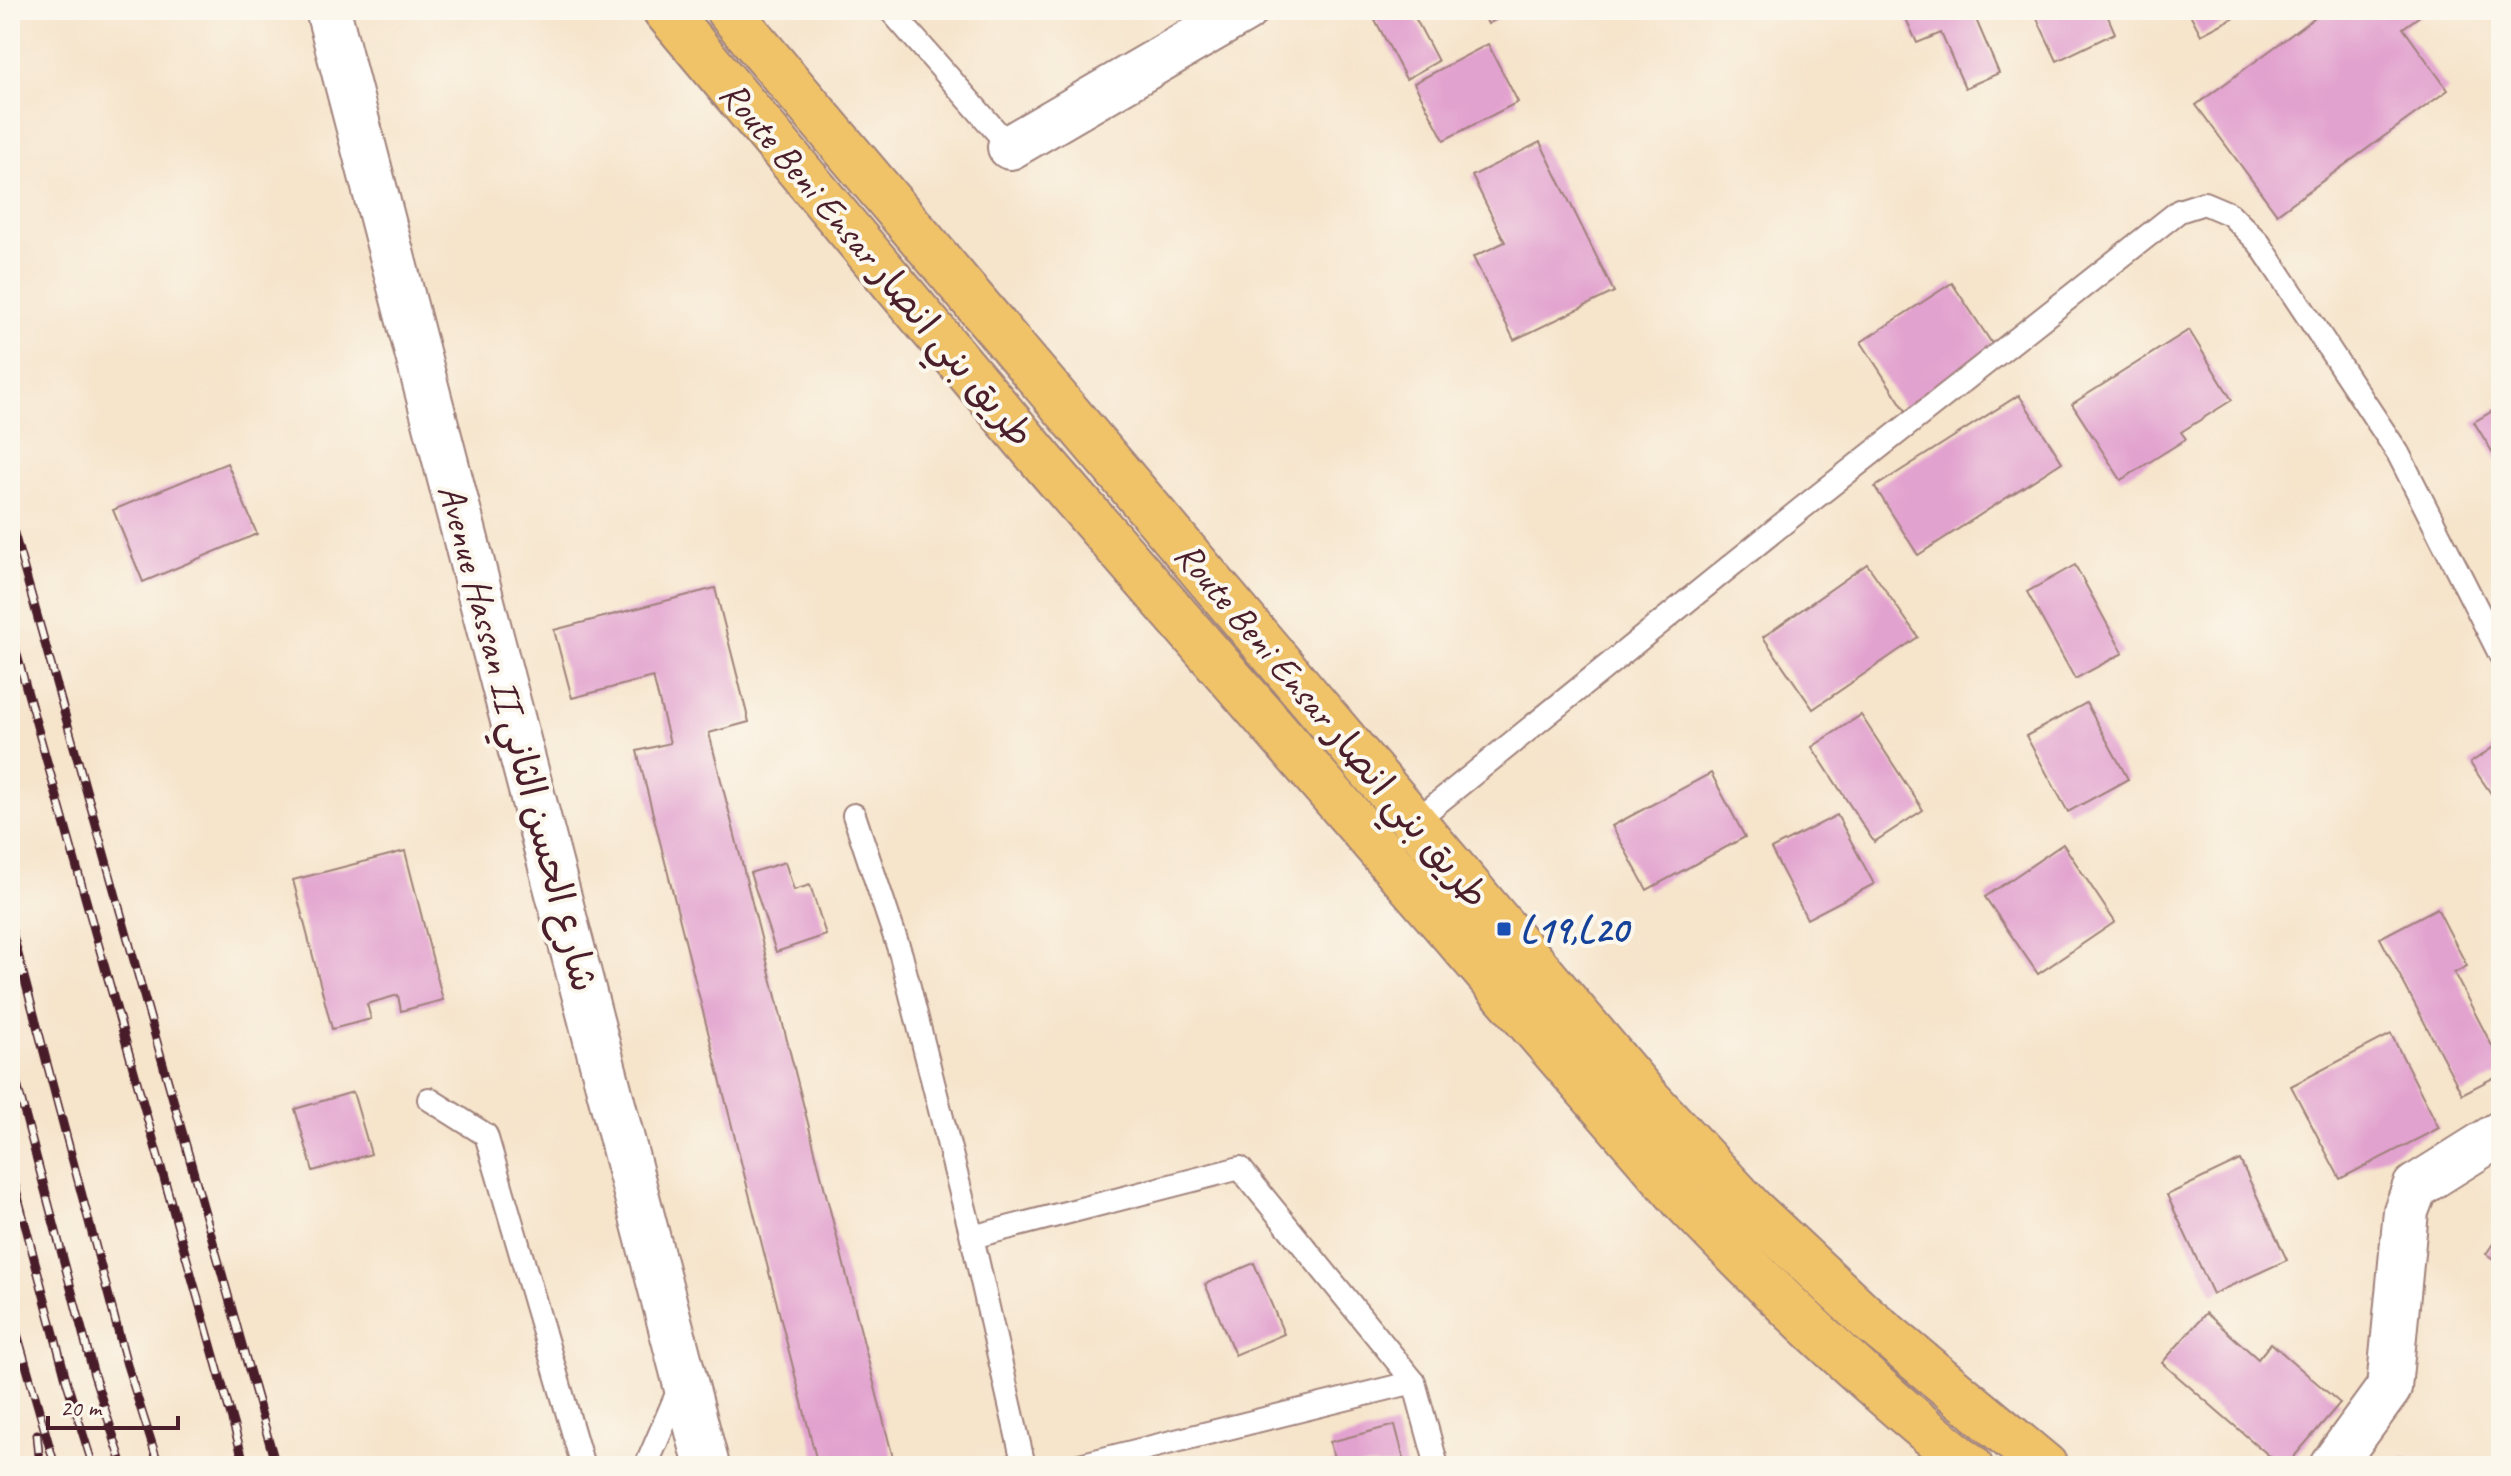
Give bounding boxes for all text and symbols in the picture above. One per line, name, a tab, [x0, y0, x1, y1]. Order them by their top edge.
street label: Route Beni Ensar طريق بني انصار	[703, 71, 1044, 463]
street label: Avenue Hassan II شارع الحسن الثاني	[419, 479, 608, 999]
street label: Route Beni Ensar طريق بني انصار	[1158, 532, 1499, 924]
place label: L19,L20	[1520, 906, 1632, 953]
marker: L19,L20	[1495, 920, 1513, 938]
scale bar	[48, 1380, 178, 1430]
text: 20 m	[60, 1393, 103, 1423]

